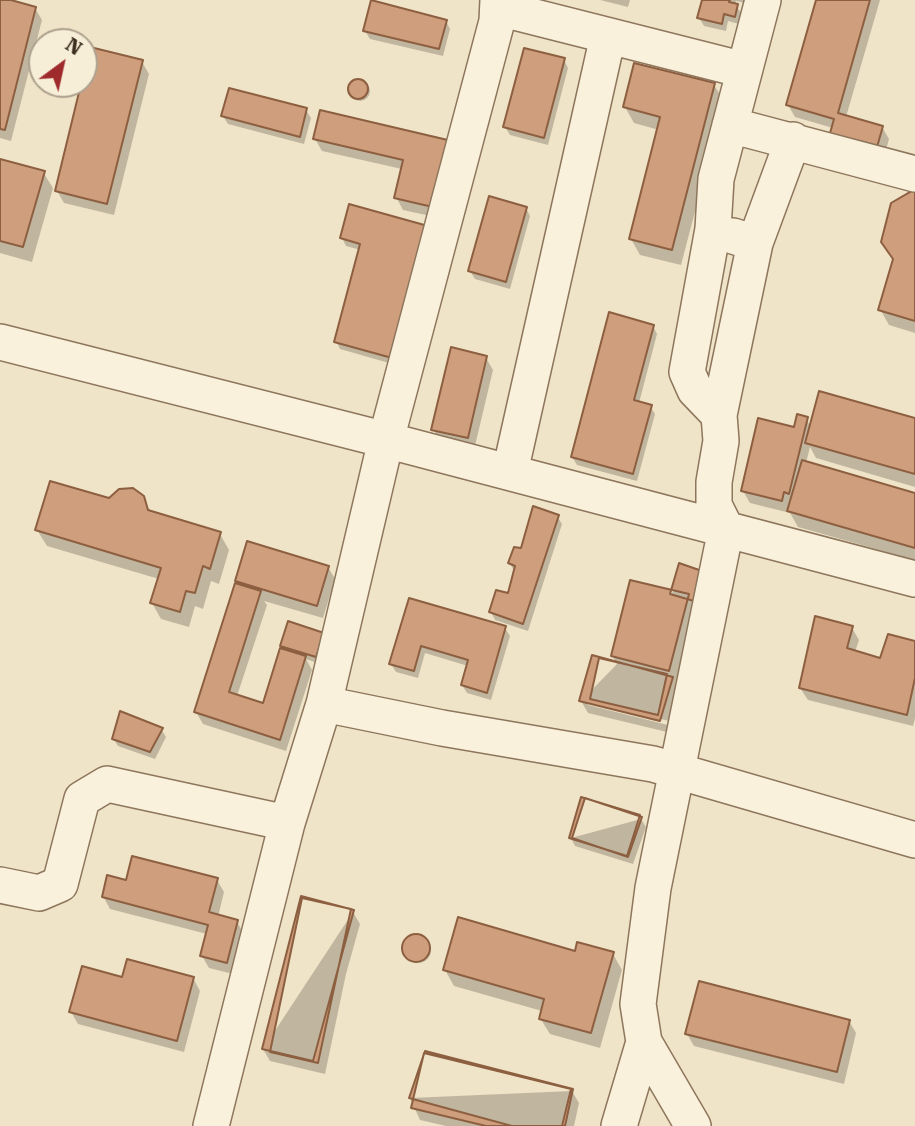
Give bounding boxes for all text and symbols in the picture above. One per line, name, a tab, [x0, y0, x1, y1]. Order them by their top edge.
north arrow	[28, 28, 98, 98]
text: N	[61, 33, 86, 60]

